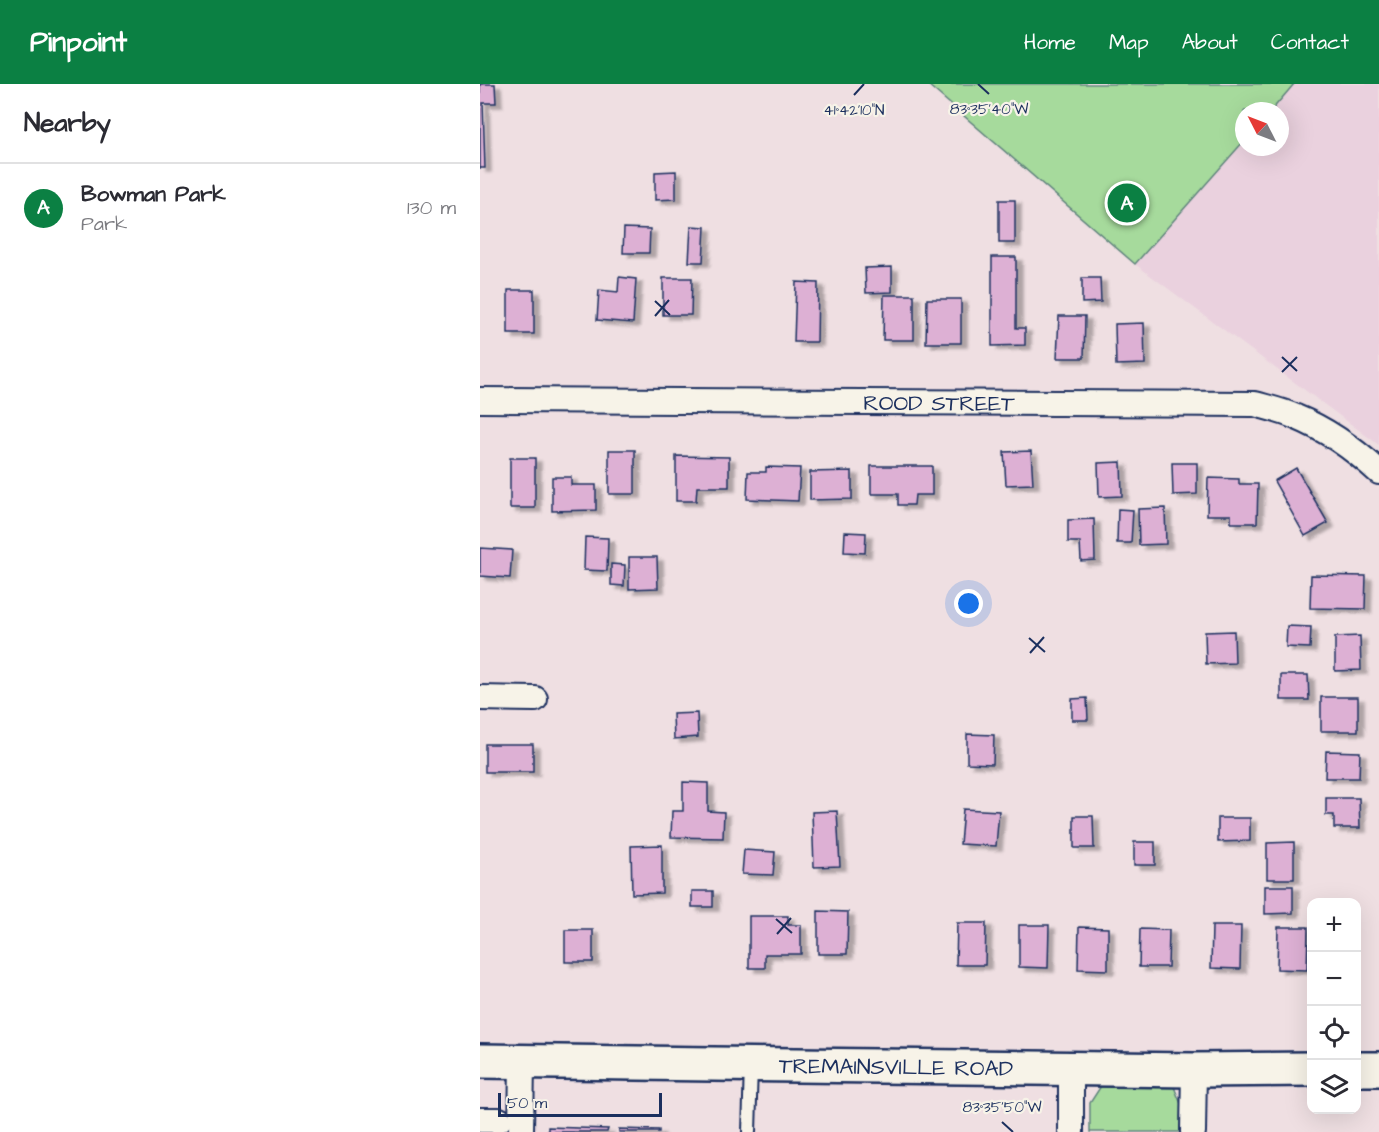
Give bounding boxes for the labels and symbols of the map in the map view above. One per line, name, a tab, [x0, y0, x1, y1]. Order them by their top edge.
text: 83°35'40"W	[950, 99, 1028, 120]
text: 41°42'10"N	[824, 100, 884, 121]
north arrow	[1235, 102, 1289, 156]
pin: A	[1108, 180, 1146, 226]
street label: ROOD STREET	[863, 388, 1015, 420]
your location	[954, 589, 983, 618]
street label: TREMAINSVILLE ROAD	[779, 1051, 1013, 1085]
scale bar	[498, 1090, 662, 1118]
text: 83°35'50"W	[962, 1097, 1042, 1118]

